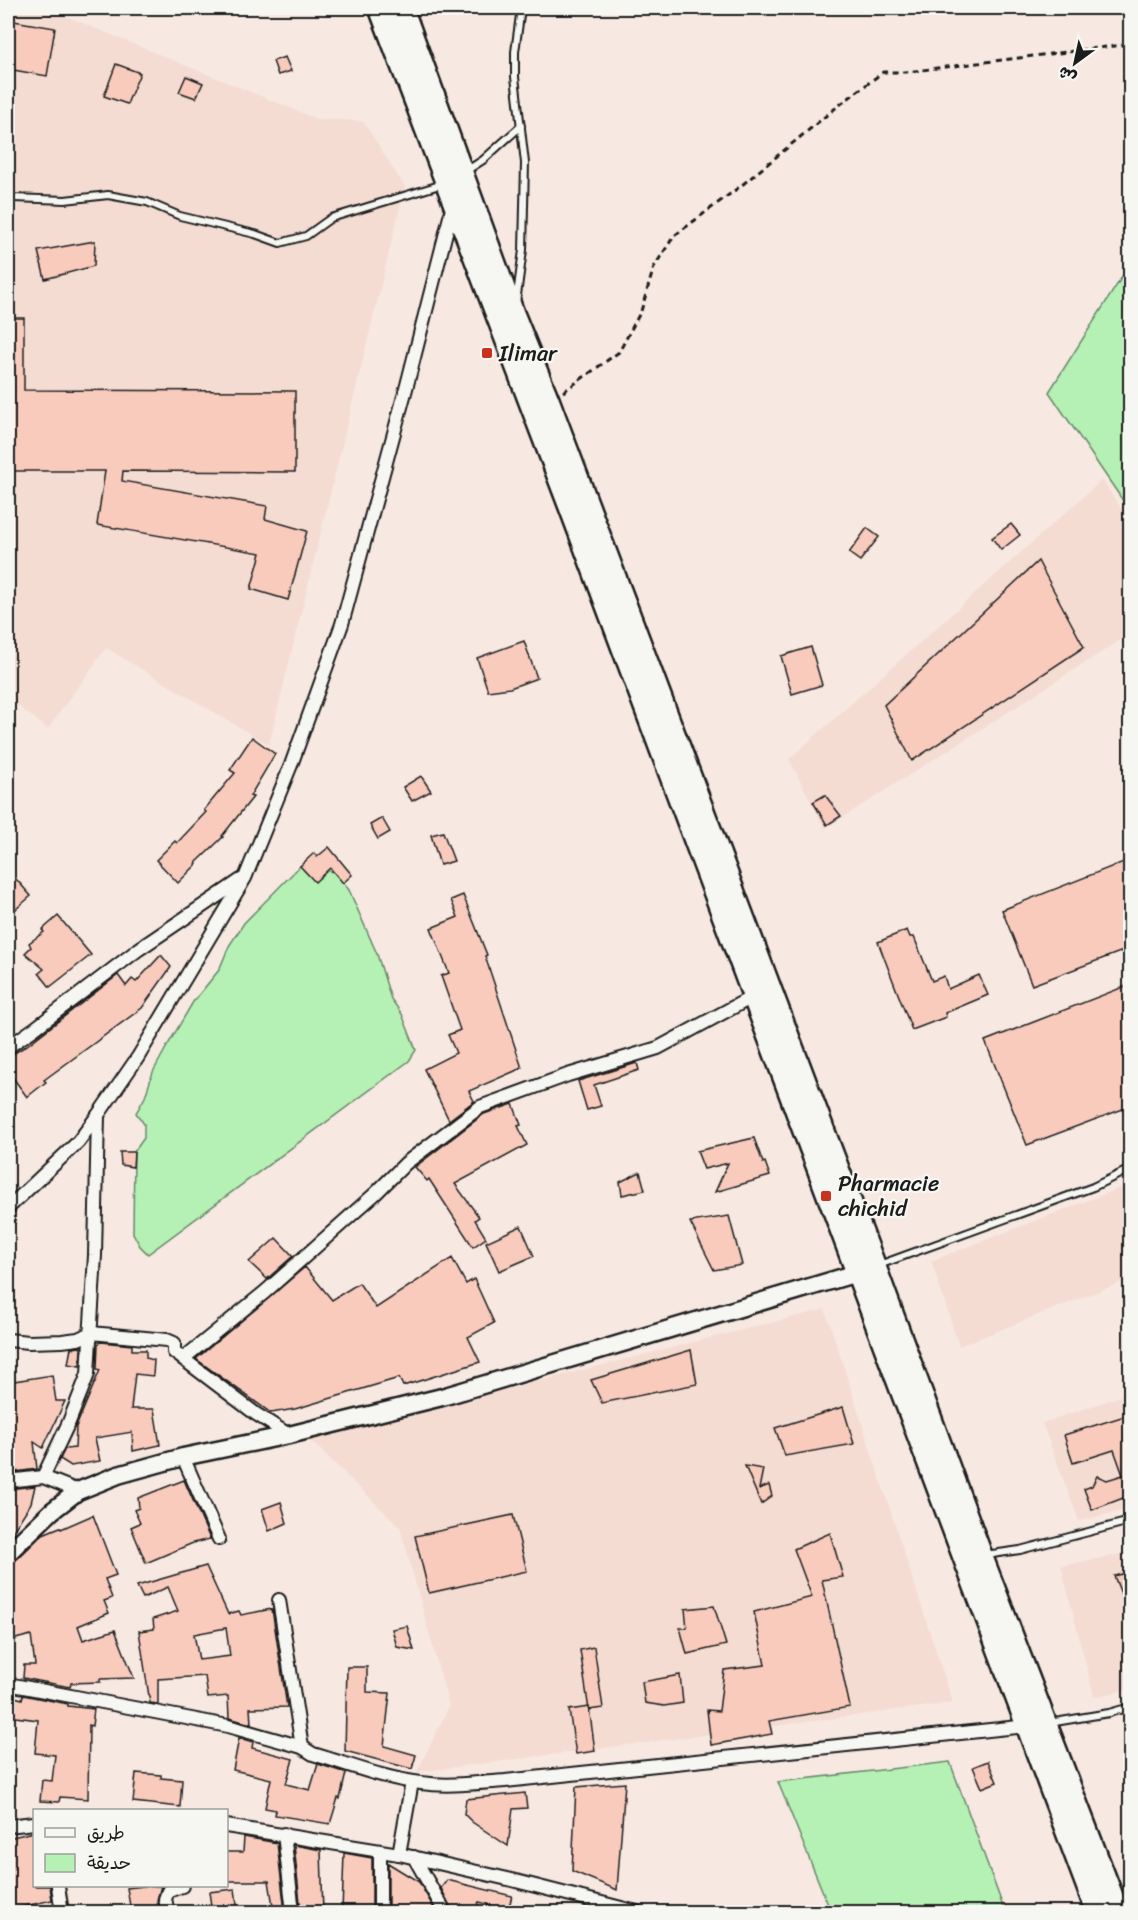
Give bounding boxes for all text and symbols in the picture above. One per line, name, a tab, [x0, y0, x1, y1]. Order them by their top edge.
north arrow	[1045, 33, 1105, 93]
text: ش	[1052, 58, 1082, 92]
place label: Ilimar	[498, 334, 558, 373]
marker: Ilimar	[480, 346, 494, 360]
place label: Pharmacie chichid	[838, 1164, 939, 1228]
marker: Pharmacie chichid	[819, 1189, 833, 1203]
legend	[33, 1809, 228, 1887]
text: طريق	[87, 1817, 125, 1849]
text: حديقة	[87, 1847, 131, 1879]

